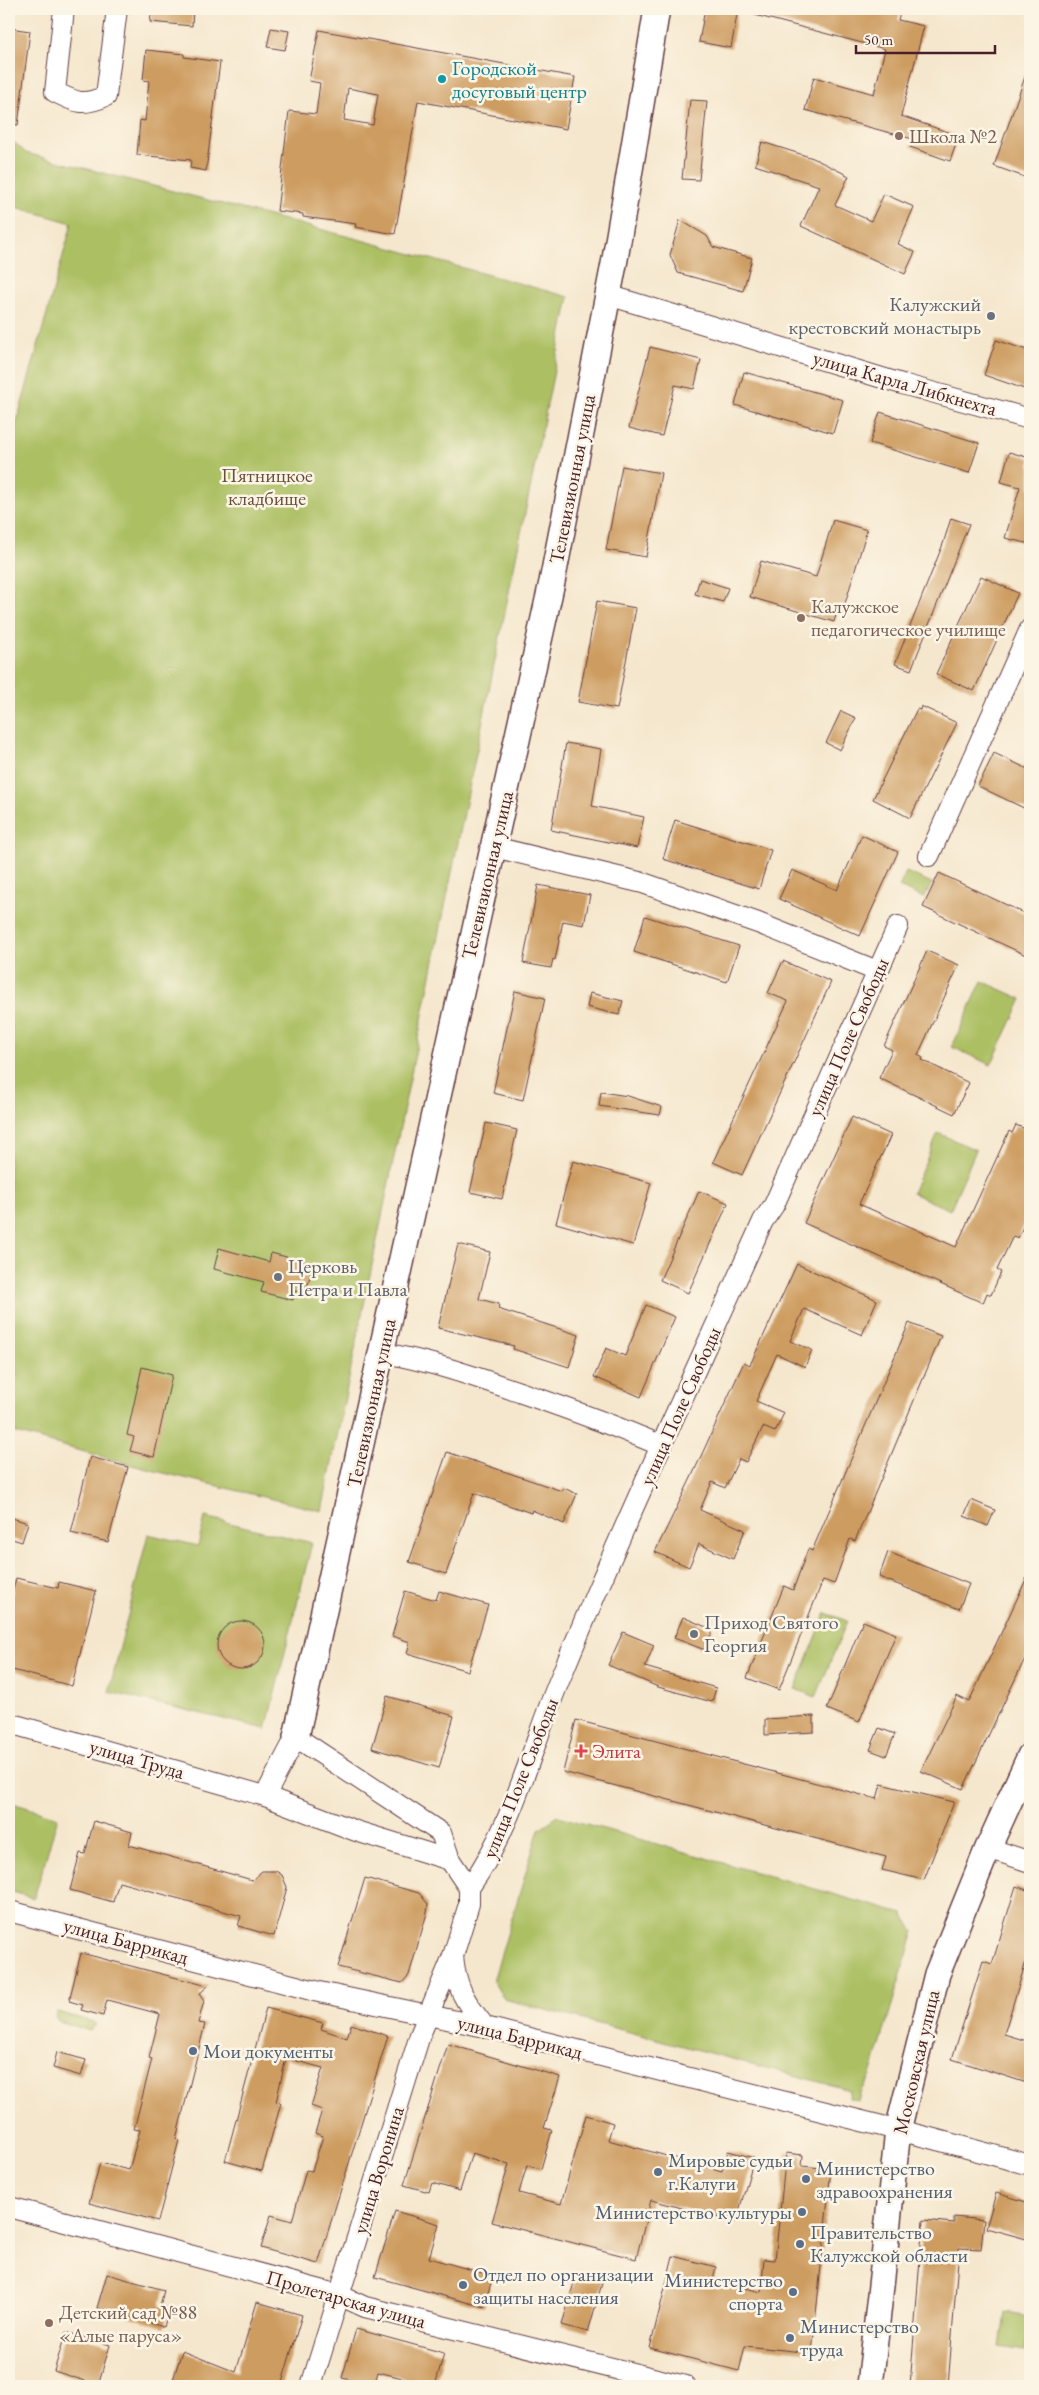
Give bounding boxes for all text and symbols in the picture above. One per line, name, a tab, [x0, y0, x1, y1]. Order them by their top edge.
scale bar	[856, 22, 995, 54]
text: 50 m	[864, 30, 893, 49]
place label: Городской досуговый центр	[452, 55, 587, 104]
marker: Городской досуговый центр	[436, 73, 448, 85]
place label: Школа №2	[909, 123, 997, 149]
marker: Школа №2	[893, 130, 905, 142]
place label: Калужский крестовский монастырь	[788, 291, 981, 340]
marker: Калужский крестовский монастырь	[985, 310, 997, 322]
street label: улица Карла Либкнехта	[810, 344, 1000, 422]
street label: Телевизионная улица	[543, 392, 601, 566]
park label: Пятницкое кладбище	[221, 462, 313, 511]
place label: Калужское педагогическое училище	[811, 593, 1006, 642]
marker: Калужское педагогическое училище	[795, 612, 807, 624]
street label: Телевизионная улица	[455, 788, 519, 962]
street label: улица Поле Свободы	[801, 954, 895, 1120]
place label: Церковь Петра и Павла	[288, 1253, 407, 1302]
marker: Церковь Петра и Павла	[272, 1271, 284, 1283]
street label: Телевизионная улица	[340, 1316, 402, 1490]
street label: улица Поле Свободы	[633, 1323, 727, 1489]
place label: Приход Святого Георгия	[704, 1609, 839, 1658]
marker: Приход Святого Георгия	[688, 1628, 700, 1640]
street label: улица Поле Свободы	[476, 1694, 564, 1862]
street label: улица Труда	[87, 1733, 187, 1785]
place label: Элита	[592, 1738, 641, 1764]
marker: Элита	[574, 1744, 588, 1758]
street label: улица Баррикад	[61, 1912, 191, 1970]
street label: Московская улица	[887, 1987, 945, 2137]
street label: улица Баррикад	[455, 2009, 585, 2065]
place label: Мои документы	[203, 2038, 334, 2064]
marker: Мои документы	[187, 2045, 199, 2057]
street label: улица Воронина	[346, 2103, 410, 2237]
place label: Мировые судьи г.Калуги	[668, 2147, 793, 2196]
place label: Министерство здравоохранения	[816, 2155, 953, 2204]
marker: Мировые судьи г.Калуги	[652, 2166, 664, 2178]
marker: Министерство здравоохранения	[800, 2173, 812, 2185]
place label: Министерство культуры	[595, 2199, 792, 2225]
marker: Министерство культуры	[796, 2206, 808, 2218]
place label: Правительство Калужской области	[810, 2219, 968, 2268]
marker: Правительство Калужской области	[794, 2238, 806, 2250]
place label: Отдел по организации защиты населения	[473, 2261, 654, 2310]
street label: Пролетарская улица	[263, 2264, 429, 2334]
place label: Министерство спорта	[664, 2267, 783, 2316]
marker: Отдел по организации защиты населения	[457, 2279, 469, 2291]
marker: Министерство спорта	[787, 2286, 799, 2298]
place label: Детский сад №88 «Алые паруса»	[59, 2299, 197, 2348]
place label: Министерство труда	[800, 2313, 919, 2362]
marker: Детский сад №88 «Алые паруса»	[43, 2317, 55, 2329]
marker: Министерство труда	[784, 2332, 796, 2344]

